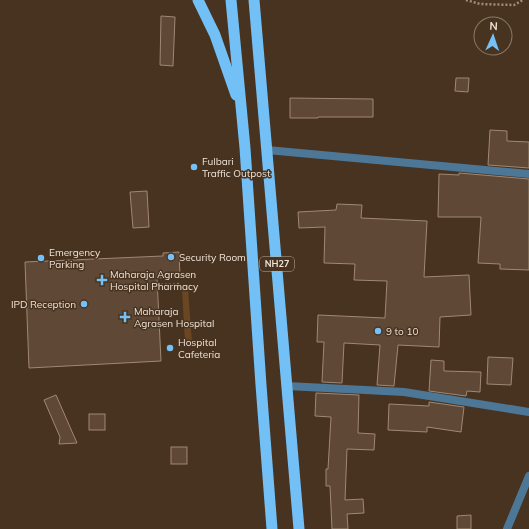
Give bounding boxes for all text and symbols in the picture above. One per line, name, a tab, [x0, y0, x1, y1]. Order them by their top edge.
north arrow	[473, 16, 513, 56]
text: N	[489, 19, 498, 33]
place label: Fulbari Traffic Outpost	[202, 155, 271, 180]
marker: Fulbari Traffic Outpost	[189, 162, 199, 172]
place label: Emergency Parking	[49, 246, 101, 271]
place label: Security Room	[179, 251, 246, 264]
marker: Security Room	[166, 252, 176, 262]
marker: Emergency Parking	[36, 253, 46, 263]
road number: NH27	[260, 257, 294, 271]
place label: Maharaja Agrasen Hospital Pharmacy	[110, 268, 199, 293]
marker: Maharaja Agrasen Hospital Pharmacy	[97, 275, 107, 285]
place label: IPD Reception	[11, 298, 76, 311]
marker: IPD Reception	[79, 299, 89, 309]
place label: Maharaja Agrasen Hospital	[134, 305, 214, 330]
marker: Maharaja Agrasen Hospital	[119, 311, 131, 323]
place label: 9 to 10	[386, 325, 418, 338]
marker: 9 to 10	[373, 326, 383, 336]
place label: Hospital Cafeteria	[178, 336, 220, 361]
marker: Hospital Cafeteria	[165, 343, 175, 353]

